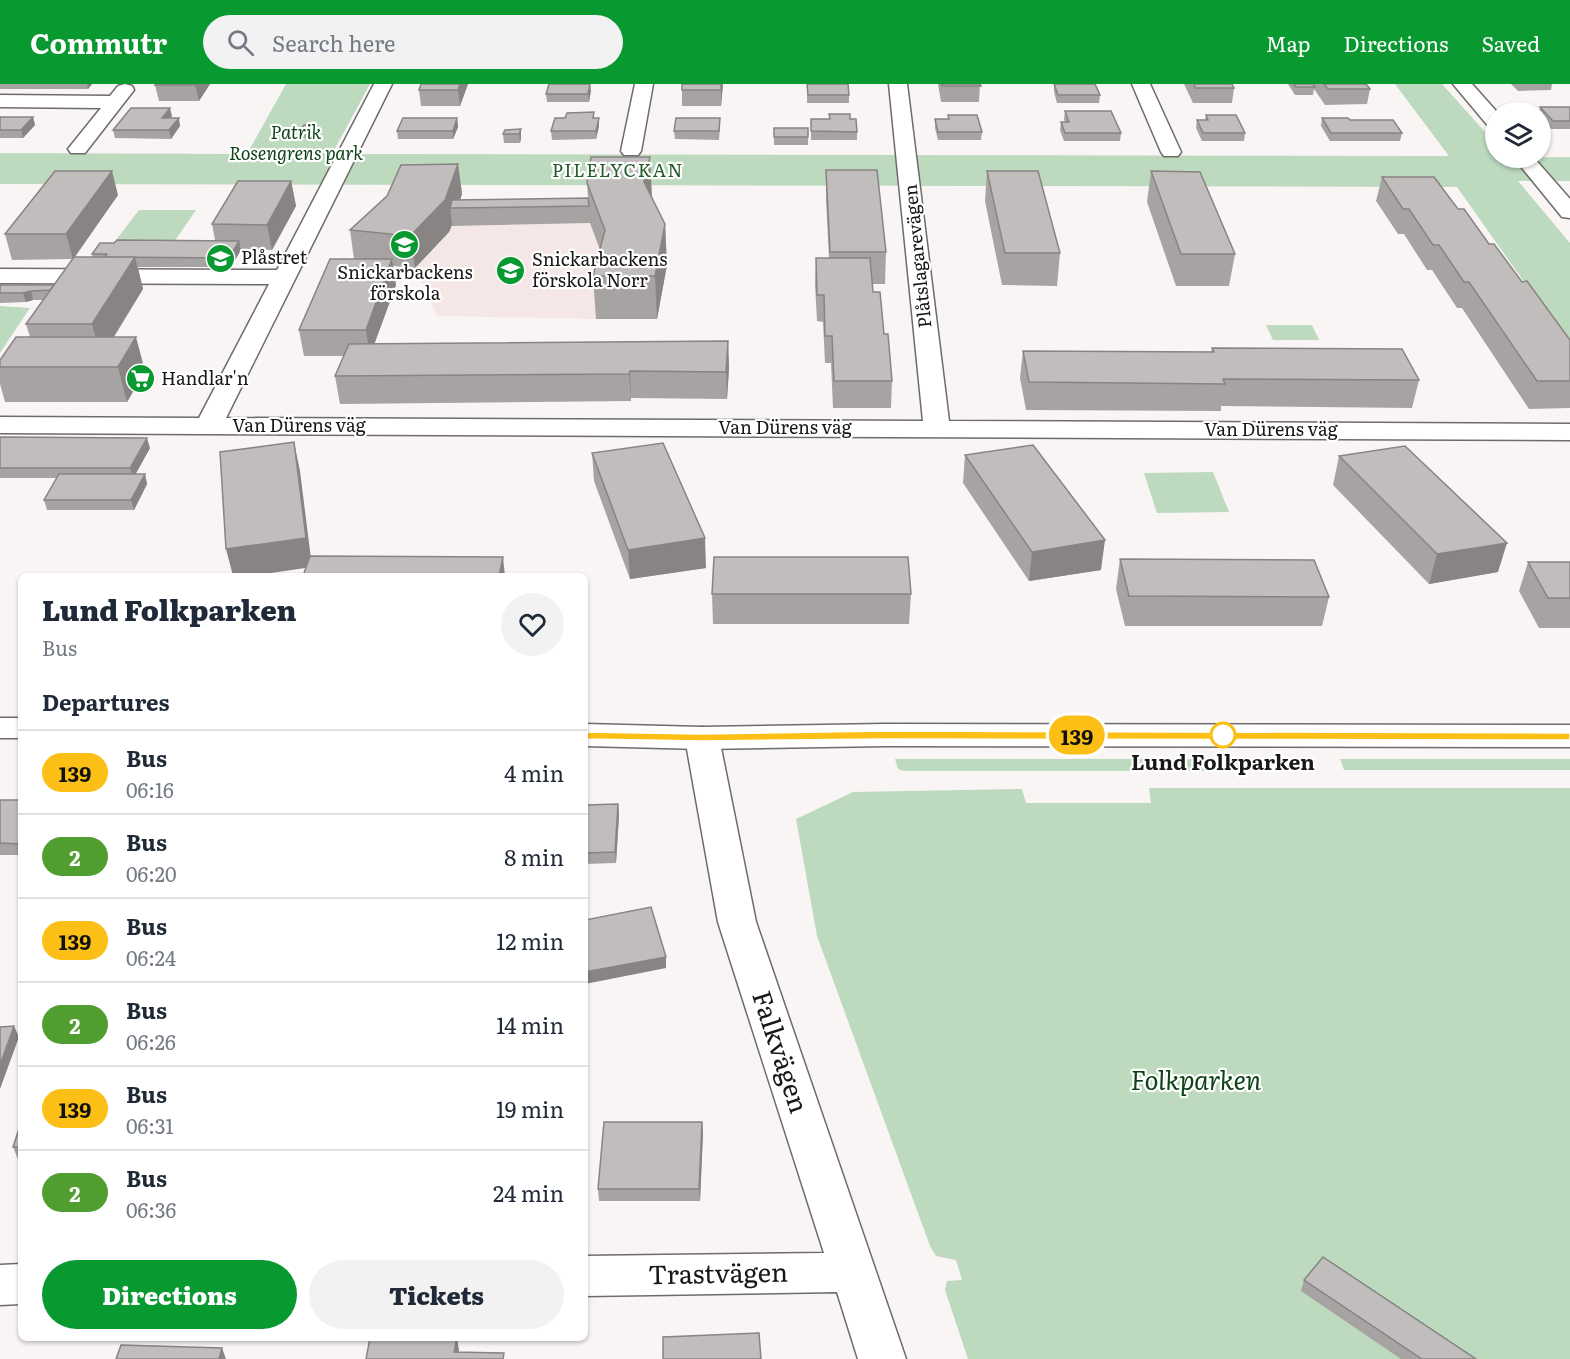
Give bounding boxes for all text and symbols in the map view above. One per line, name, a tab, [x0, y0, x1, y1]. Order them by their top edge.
search box	[203, 15, 623, 69]
text: Commutr	[30, 21, 167, 63]
icon: search	[224, 26, 257, 59]
text: Search here	[272, 26, 396, 59]
text: Map	[1266, 27, 1311, 58]
text: Directions	[1344, 27, 1449, 58]
text: Saved	[1482, 27, 1540, 58]
map controls	[1485, 102, 1551, 168]
button: layers	[1485, 102, 1551, 168]
park label: Patrik Rosengrens park	[229, 118, 363, 166]
district label: PILELYCKAN	[552, 156, 684, 183]
street label: Plåtslagarevägen	[896, 183, 937, 329]
school or university icon: Snickarbackens förskola	[389, 228, 421, 260]
school or university icon: Plåstret	[204, 242, 236, 274]
place label: Plåstret	[241, 243, 308, 270]
place label: Snickarbackens förskola Norr	[532, 245, 667, 293]
school or university icon: Snickarbackens förskola Norr	[495, 254, 527, 286]
place label: Snickarbackens förskola	[337, 258, 473, 306]
supermarket icon: Handlar'n	[124, 363, 156, 395]
place label: Handlar'n	[161, 364, 249, 391]
street label: Van Dürens väg	[232, 411, 367, 438]
street label: Van Dürens väg	[718, 413, 853, 440]
street label: Van Dürens väg	[1204, 415, 1339, 442]
text: Lund Folkparken	[42, 588, 297, 630]
button: heart	[501, 593, 564, 656]
text: Bus	[42, 632, 77, 662]
text: Departures	[42, 685, 169, 718]
line badge: 139	[1042, 716, 1112, 754]
text: 139	[1061, 720, 1093, 751]
marker: Lund Folkparken	[1210, 722, 1236, 748]
text: Bus	[126, 741, 167, 774]
place label: Lund Folkparken	[1131, 745, 1315, 776]
text: 4 min	[504, 756, 564, 789]
text: 139	[59, 757, 91, 788]
text: 06:16	[126, 774, 174, 804]
text: Bus	[126, 825, 167, 858]
text: 8 min	[504, 840, 564, 873]
text: 2	[69, 841, 81, 872]
text: 06:20	[126, 858, 176, 888]
text: Bus	[126, 909, 167, 942]
text: 12 min	[496, 924, 564, 957]
text: 139	[59, 925, 91, 956]
text: 06:24	[126, 942, 176, 972]
street label: Falkvägen	[744, 985, 821, 1118]
text: Bus	[126, 993, 167, 1026]
text: 14 min	[496, 1008, 564, 1041]
text: 2	[69, 1009, 81, 1040]
text: 06:26	[126, 1026, 176, 1056]
park label: Folkparken	[1131, 1059, 1262, 1098]
text: Bus	[126, 1077, 167, 1110]
text: 19 min	[496, 1092, 564, 1125]
text: 139	[59, 1093, 91, 1124]
text: 06:31	[126, 1110, 174, 1140]
text: Bus	[126, 1161, 167, 1194]
text: 24 min	[493, 1176, 564, 1209]
text: 2	[69, 1177, 81, 1208]
text: 06:36	[126, 1194, 176, 1224]
street label: Trastvägen	[648, 1251, 788, 1292]
button: Directions	[42, 1260, 297, 1329]
button: Tickets	[309, 1260, 564, 1329]

